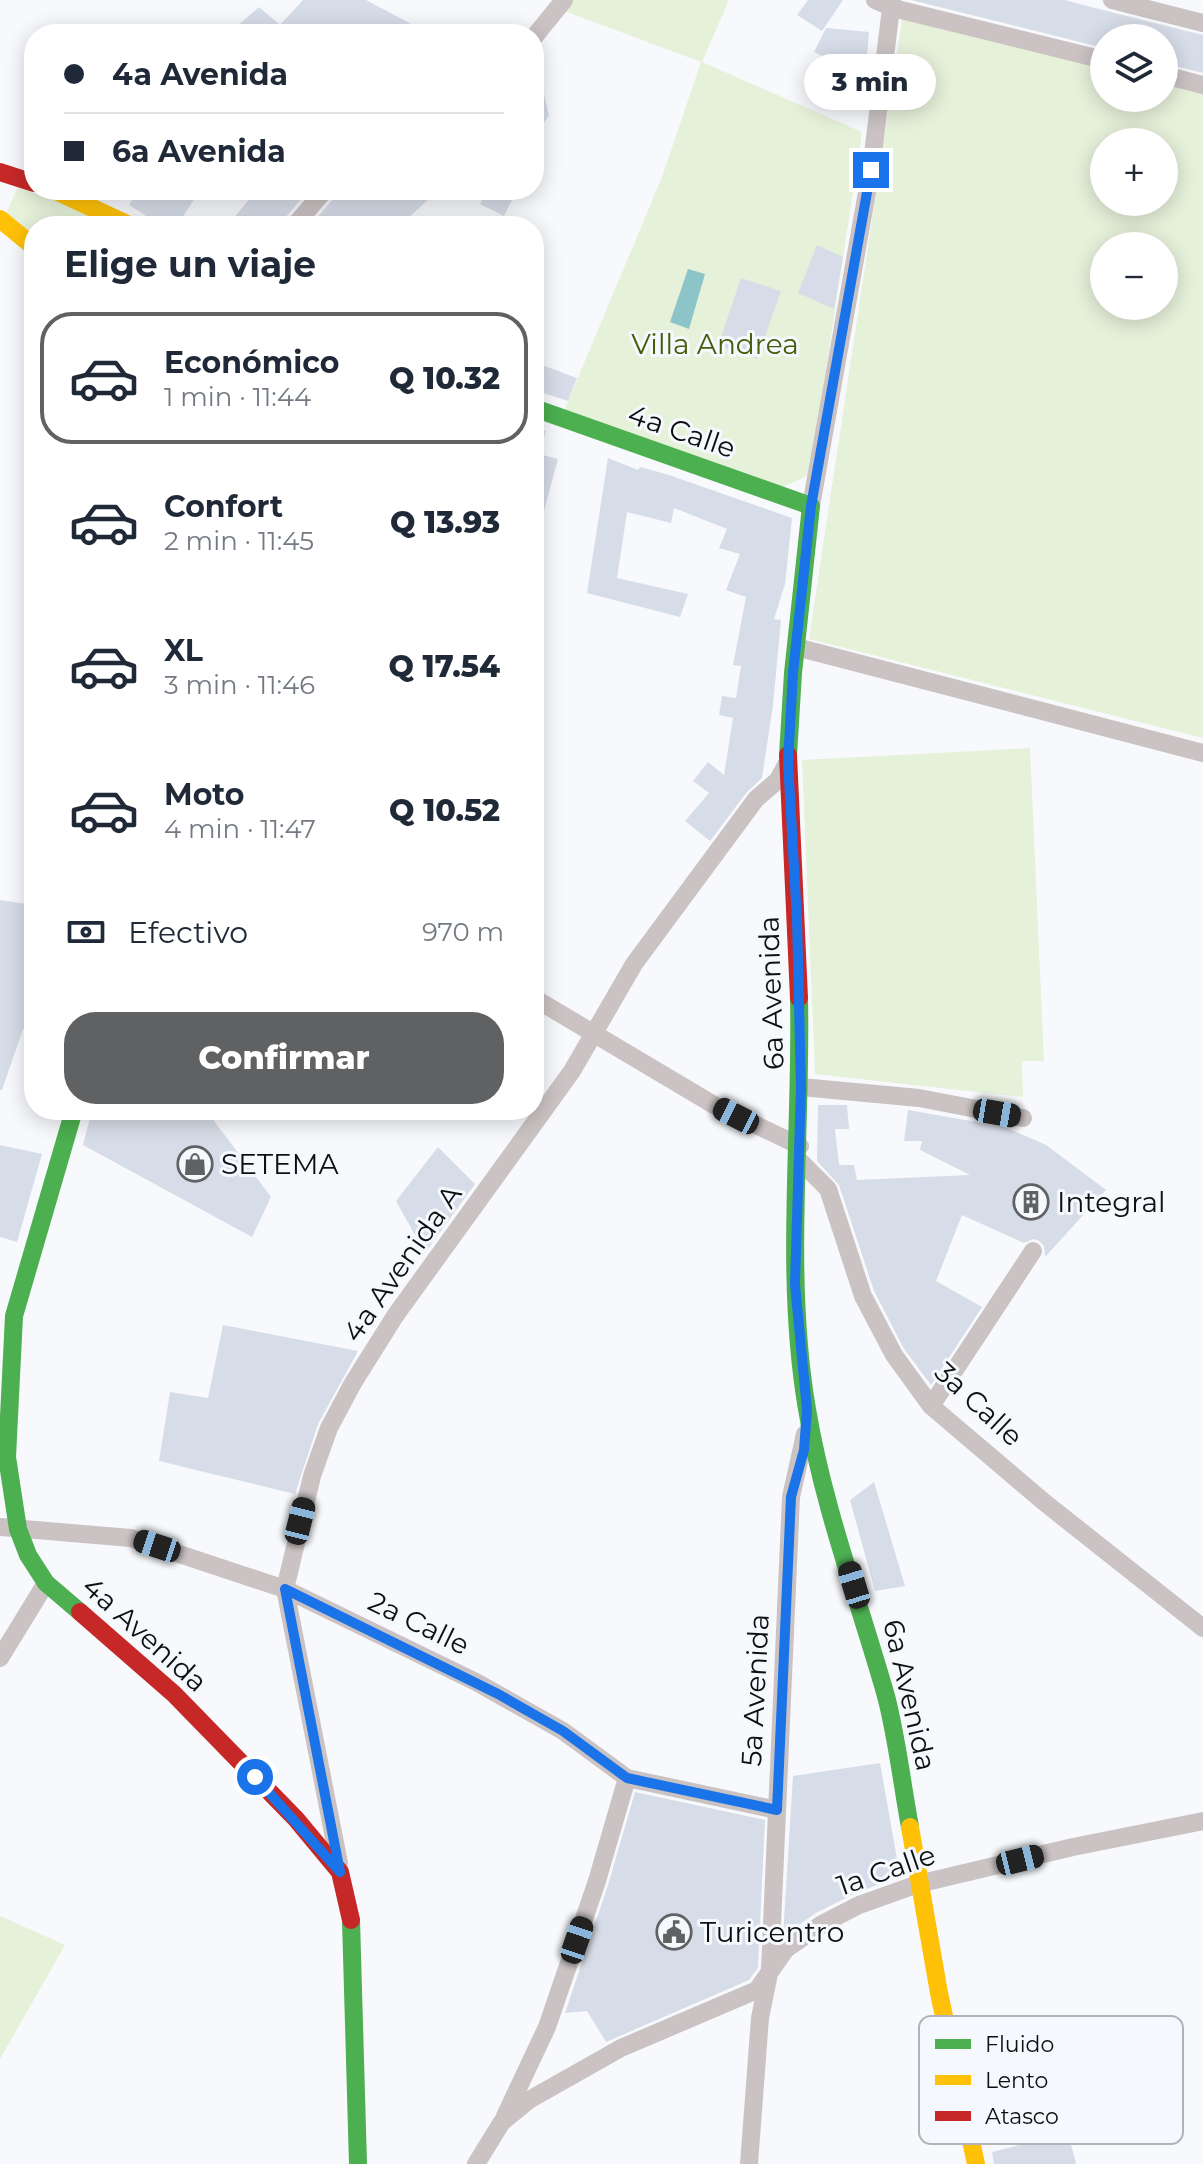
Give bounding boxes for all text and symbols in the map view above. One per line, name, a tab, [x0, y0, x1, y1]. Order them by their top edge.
map controls	[1090, 24, 1178, 320]
button: layers	[1090, 24, 1178, 112]
callout: 3 min	[805, 54, 937, 110]
text: 4a Avenida	[112, 56, 288, 93]
text: 3 min	[832, 66, 908, 98]
button: +	[1090, 128, 1178, 216]
text: 6a Avenida	[112, 133, 286, 170]
route end	[853, 152, 889, 188]
button: −	[1090, 232, 1178, 320]
text: Elige un viaje	[64, 242, 316, 286]
park label: Villa Andrea	[631, 327, 799, 361]
icon: car	[68, 342, 140, 414]
text: Económico	[164, 344, 339, 381]
text: Q 10.32	[389, 360, 500, 397]
text: 1 min · 11:44	[164, 381, 311, 413]
street label: 4a Calle	[624, 397, 740, 465]
icon: car	[68, 486, 140, 558]
text: Confort	[164, 488, 283, 525]
text: Q 13.93	[390, 504, 500, 541]
text: 2 min · 11:45	[164, 525, 314, 557]
icon: car	[68, 630, 140, 702]
text: XL	[164, 632, 203, 669]
text: Q 17.54	[388, 648, 500, 685]
text: 3 min · 11:46	[164, 669, 315, 701]
icon: car	[68, 774, 140, 846]
text: Moto	[164, 776, 245, 813]
text: Q 10.52	[389, 792, 500, 829]
text: 4 min · 11:47	[164, 813, 316, 845]
icon: cash	[64, 910, 108, 954]
text: Efectivo	[128, 914, 248, 951]
text: 970 m	[422, 916, 504, 948]
street label: 6a Avenida	[751, 916, 791, 1070]
button: Confirmar	[64, 1012, 504, 1104]
car	[709, 1094, 763, 1138]
car	[971, 1097, 1023, 1129]
shop icon: SETEMA	[176, 1145, 214, 1183]
place label: SETEMA	[221, 1147, 339, 1181]
street label: 4a Avenida A	[335, 1177, 469, 1348]
building icon: Integral	[1012, 1183, 1050, 1221]
place label: Integral	[1057, 1185, 1165, 1219]
street label: 3a Calle	[928, 1355, 1030, 1453]
car	[283, 1495, 317, 1547]
car	[130, 1527, 184, 1565]
car	[836, 1559, 872, 1611]
street label: 4a Avenida	[76, 1569, 214, 1699]
street label: 2a Calle	[363, 1584, 475, 1662]
street label: 5a Avenida	[734, 1613, 776, 1767]
street label: 6a Avenida	[876, 1616, 944, 1774]
route start	[237, 1759, 273, 1795]
street label: 1a Calle	[832, 1837, 940, 1903]
car	[994, 1843, 1046, 1877]
car	[558, 1913, 596, 1967]
public building icon: Turicentro	[655, 1913, 693, 1951]
place label: Turicentro	[700, 1915, 844, 1949]
legend	[919, 2016, 1183, 2144]
text: Fluido	[985, 2031, 1054, 2058]
text: Lento	[985, 2067, 1048, 2094]
text: Atasco	[985, 2103, 1059, 2130]

